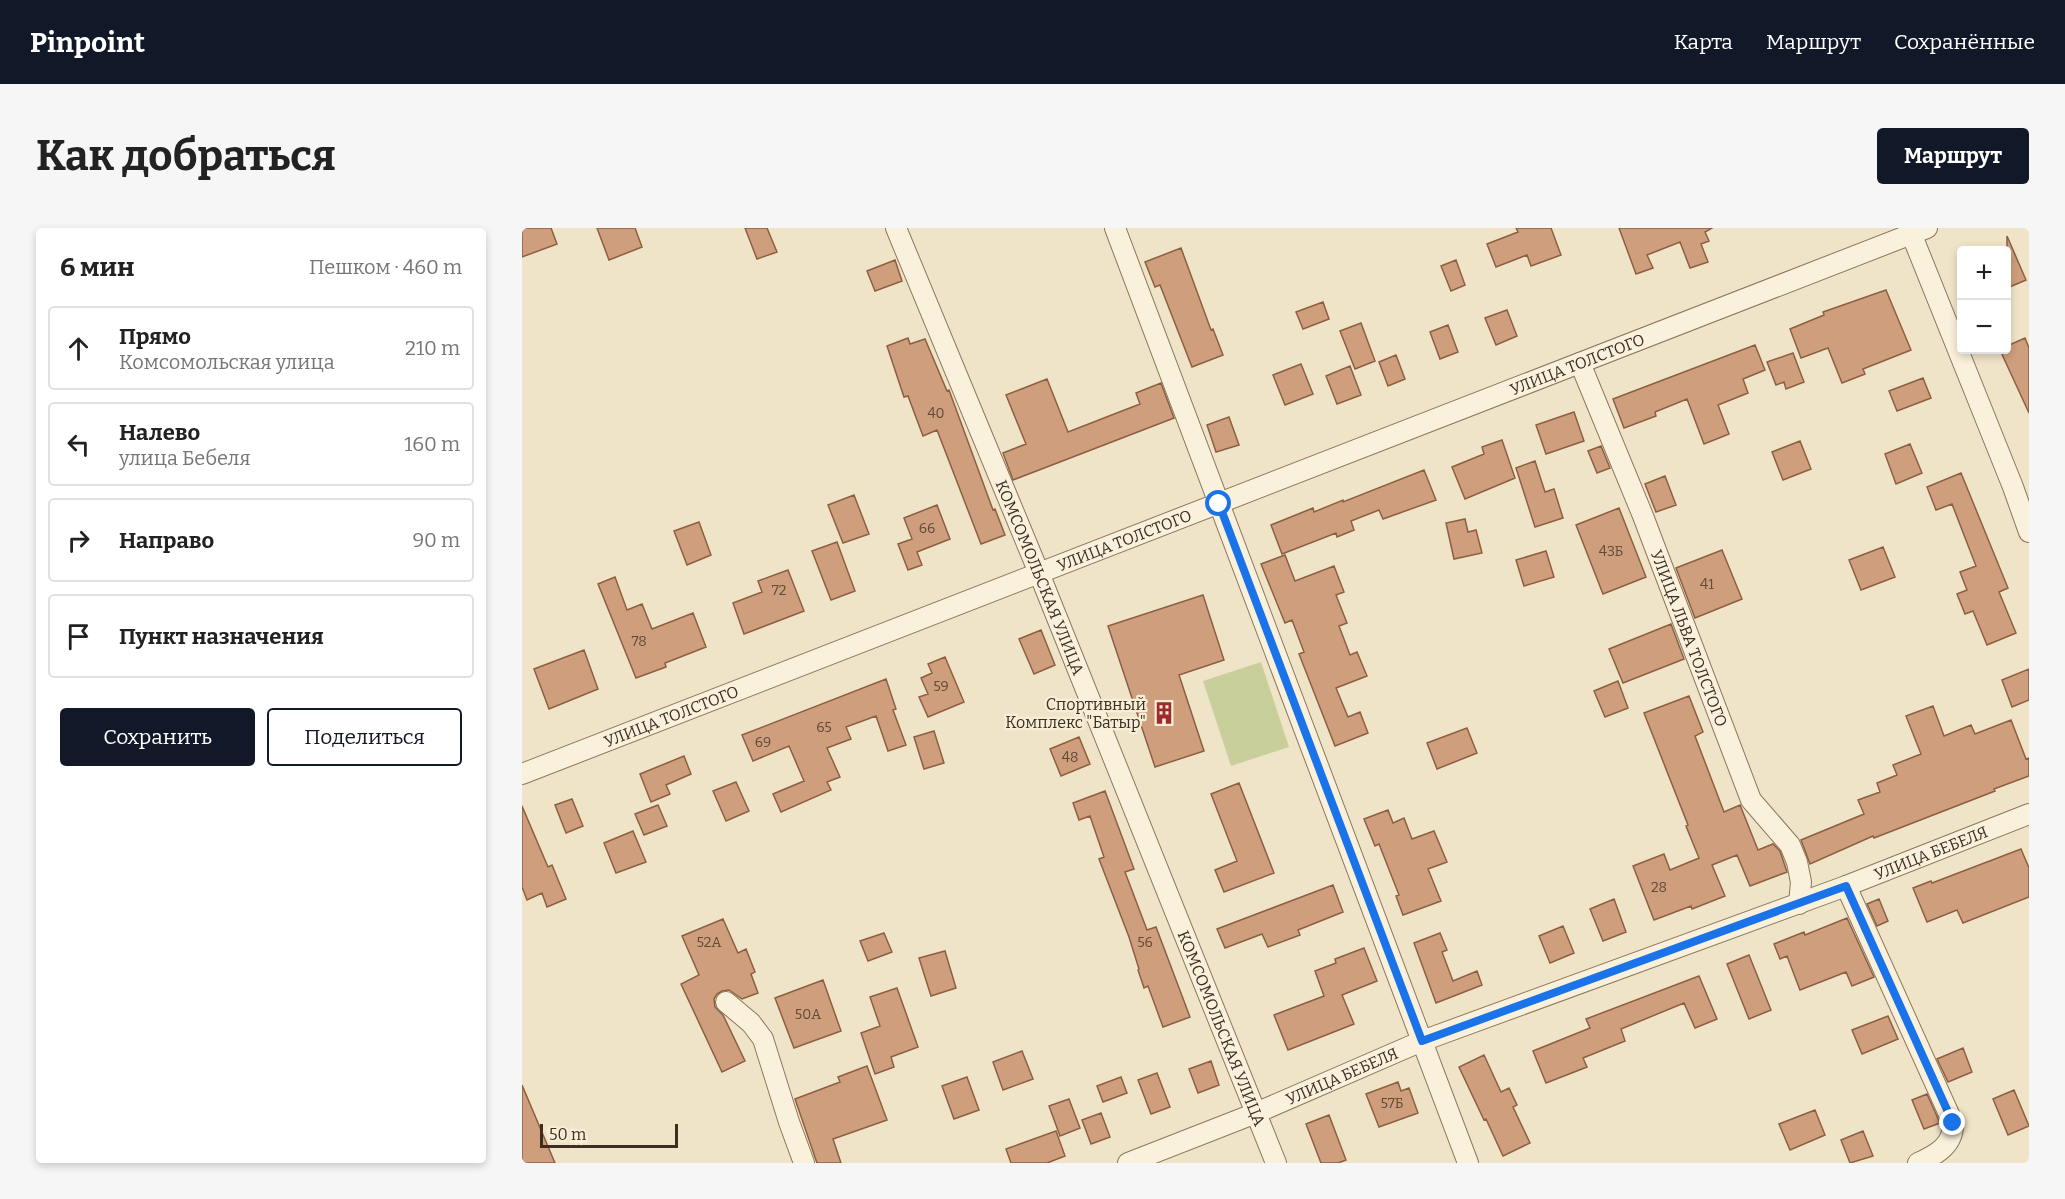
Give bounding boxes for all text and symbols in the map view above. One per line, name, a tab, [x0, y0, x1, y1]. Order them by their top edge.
text: Pinpoint	[30, 26, 145, 59]
text: Карта	[1674, 29, 1733, 55]
text: Маршрут	[1766, 29, 1861, 55]
text: Сохранённые	[1894, 29, 2035, 55]
button: Маршрут	[1877, 128, 2029, 184]
text: Как добраться	[36, 131, 336, 181]
map controls	[1957, 246, 2011, 354]
button: +	[1957, 246, 2011, 300]
text: 6 мин	[60, 252, 135, 283]
text: Пешком · 460 m	[309, 255, 462, 279]
button: −	[1957, 300, 2011, 354]
text: Прямо	[119, 323, 191, 350]
street label: УЛИЦА ТОЛСТОГО	[1507, 330, 1647, 399]
icon: ahead	[62, 332, 95, 365]
text: 210 m	[405, 336, 460, 360]
text: Комсомольская улица	[119, 350, 335, 374]
house number: 40	[927, 405, 945, 422]
text: Налево	[119, 419, 200, 446]
icon: left	[62, 428, 95, 461]
text: 160 m	[404, 432, 460, 456]
text: улица Бебеля	[119, 446, 250, 470]
street label: КОМСОМОЛЬСКАЯ УЛИЦА	[992, 477, 1088, 678]
route start	[1205, 490, 1231, 516]
street label: УЛИЦА ТОЛСТОГО	[1054, 506, 1194, 575]
house number: 66	[919, 520, 935, 537]
icon: right	[62, 524, 95, 557]
text: Направо	[119, 527, 214, 554]
text: 90 m	[412, 528, 460, 552]
house number: 43Б	[1599, 543, 1623, 560]
street label: УЛИЦА ЛЬВА ТОЛСТОГО	[1647, 547, 1731, 729]
house number: 41	[1700, 576, 1714, 593]
house number: 72	[772, 582, 786, 599]
icon: arrive	[62, 620, 95, 653]
text: Пункт назначения	[119, 623, 324, 650]
house number: 78	[631, 633, 647, 650]
house number: 59	[933, 678, 949, 695]
street label: УЛИЦА ТОЛСТОГО	[601, 682, 741, 751]
place label: Спортивный Комплекс "Батыр"	[1005, 695, 1146, 732]
building icon: Спортивный Комплекс "Батыр"	[1151, 700, 1177, 726]
button: Сохранить	[60, 708, 255, 766]
button: Поделиться	[267, 708, 462, 766]
house number: 65	[816, 719, 832, 736]
house number: 69	[755, 734, 771, 751]
house number: 48	[1062, 749, 1078, 766]
street label: УЛИЦА БЕБЕЛЯ	[1872, 822, 1991, 884]
house number: 28	[1651, 879, 1667, 896]
street label: КОМСОМОЛЬСКАЯ УЛИЦА	[1174, 928, 1269, 1129]
house number: 52А	[697, 934, 721, 951]
house number: 56	[1137, 934, 1153, 951]
house number: 50А	[795, 1006, 821, 1023]
street label: УЛИЦА БЕБЕЛЯ	[1283, 1044, 1401, 1109]
house number: 57Б	[1381, 1095, 1404, 1112]
route end	[1939, 1109, 1965, 1135]
scale bar	[540, 1121, 678, 1148]
text: 50 m	[549, 1125, 586, 1144]

